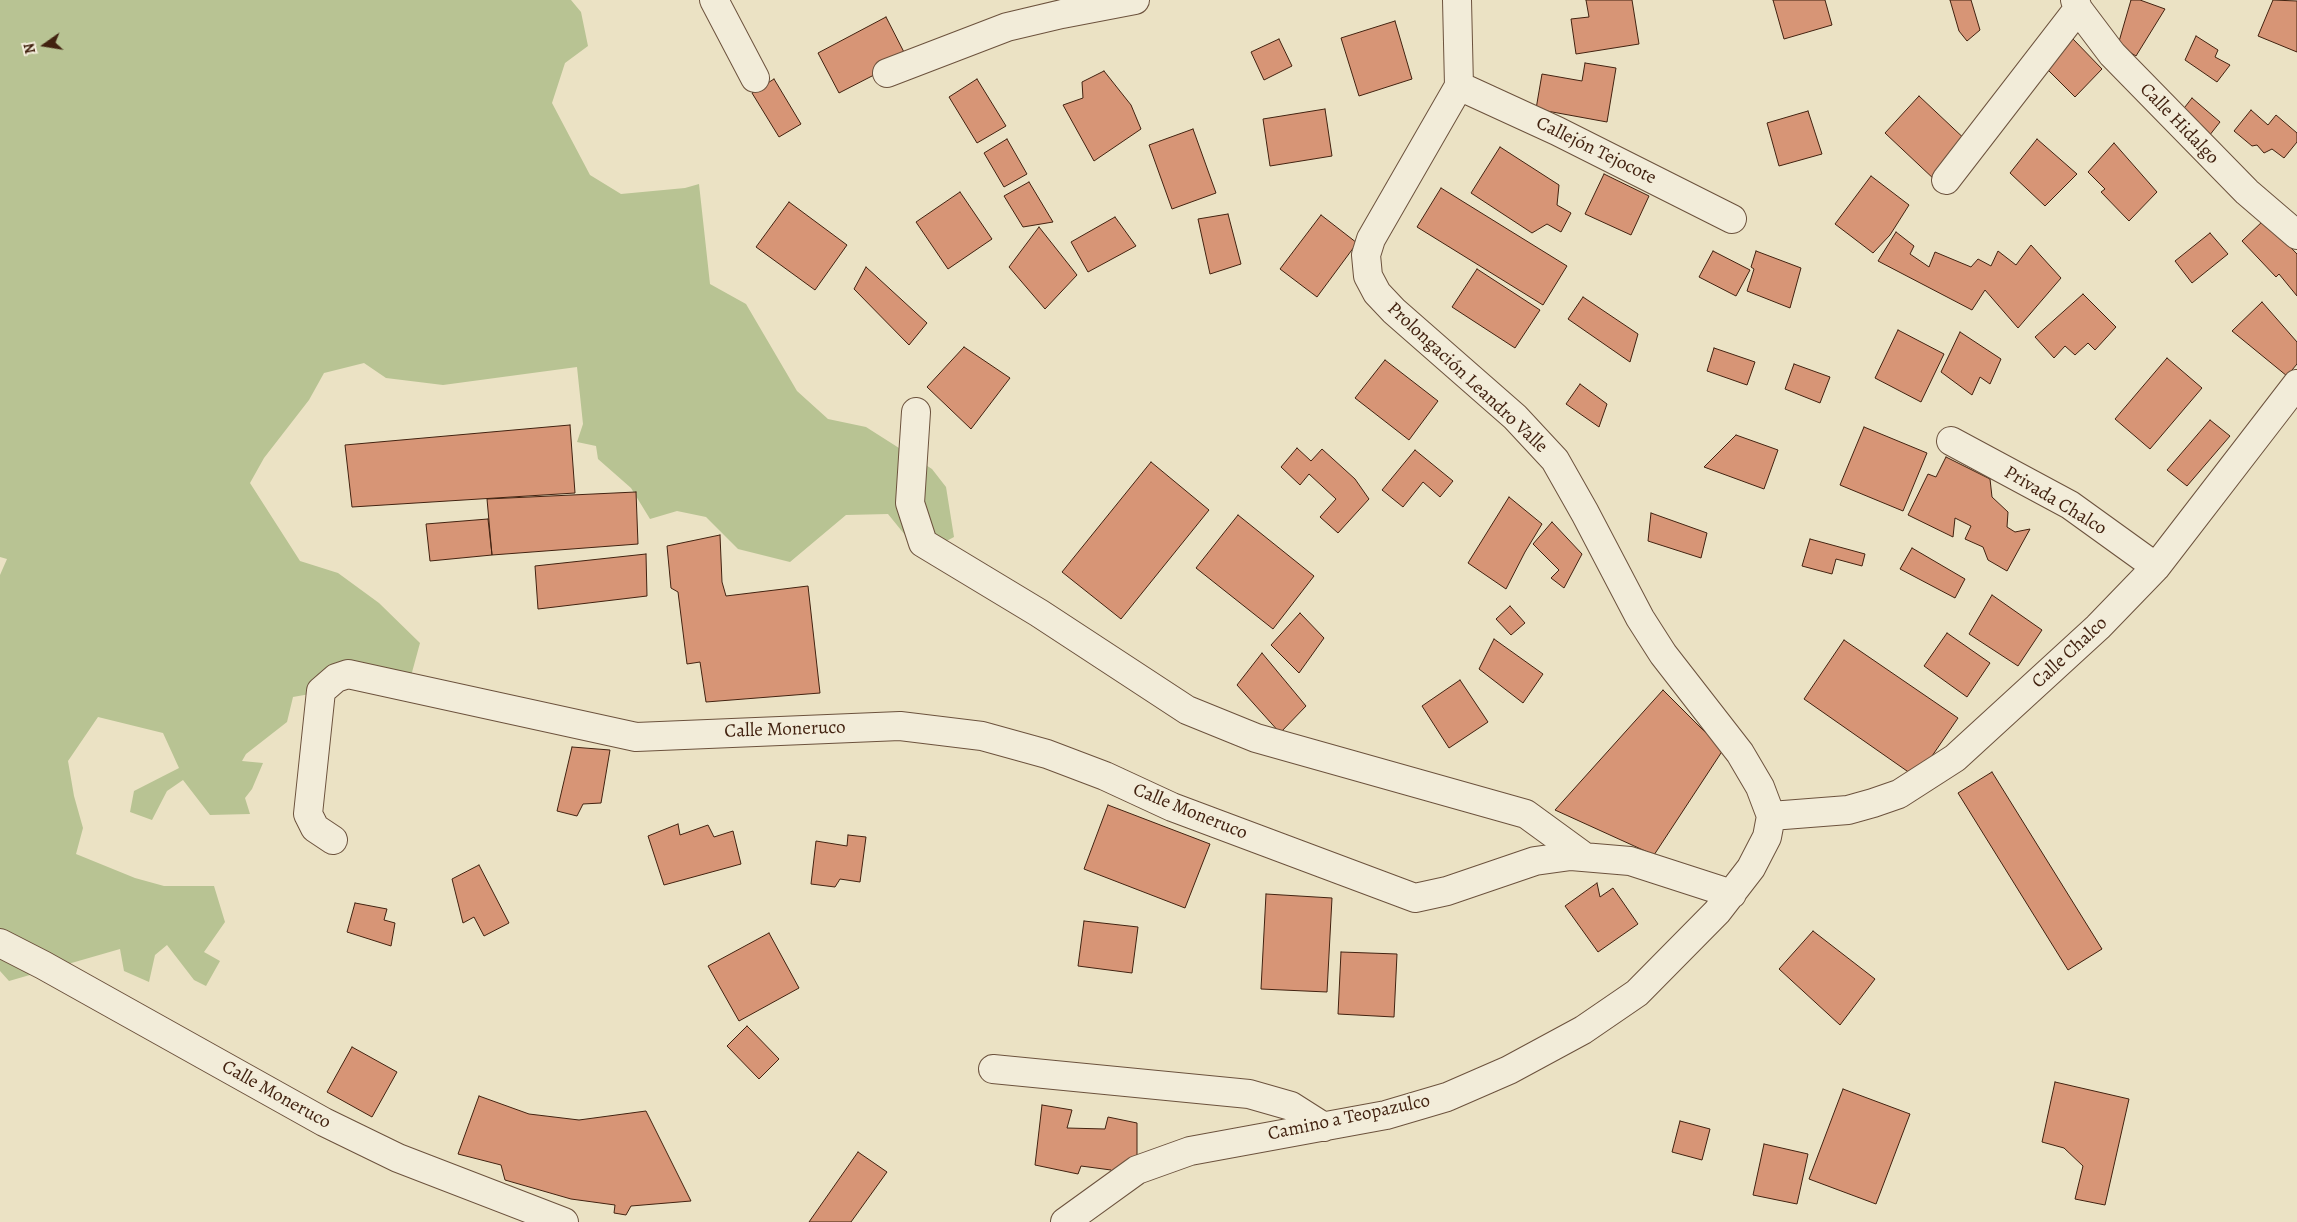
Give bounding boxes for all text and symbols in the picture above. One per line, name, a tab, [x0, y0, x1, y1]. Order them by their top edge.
north arrow	[20, 20, 70, 70]
text: N	[19, 41, 40, 56]
street label: Calle Hidalgo	[2135, 79, 2223, 169]
street label: Callejón Tejocote	[1532, 112, 1660, 190]
street label: Prolongación Leandro Valle	[1382, 298, 1552, 458]
street label: Privada Chalco	[2000, 461, 2110, 541]
street label: Calle Chalco	[2027, 612, 2113, 694]
street label: Calle Moneruco	[724, 716, 846, 744]
street label: Calle Moneruco	[1130, 779, 1250, 845]
street label: Calle Moneruco	[217, 1056, 335, 1134]
street label: Camino a Teopazulco	[1266, 1090, 1432, 1146]

